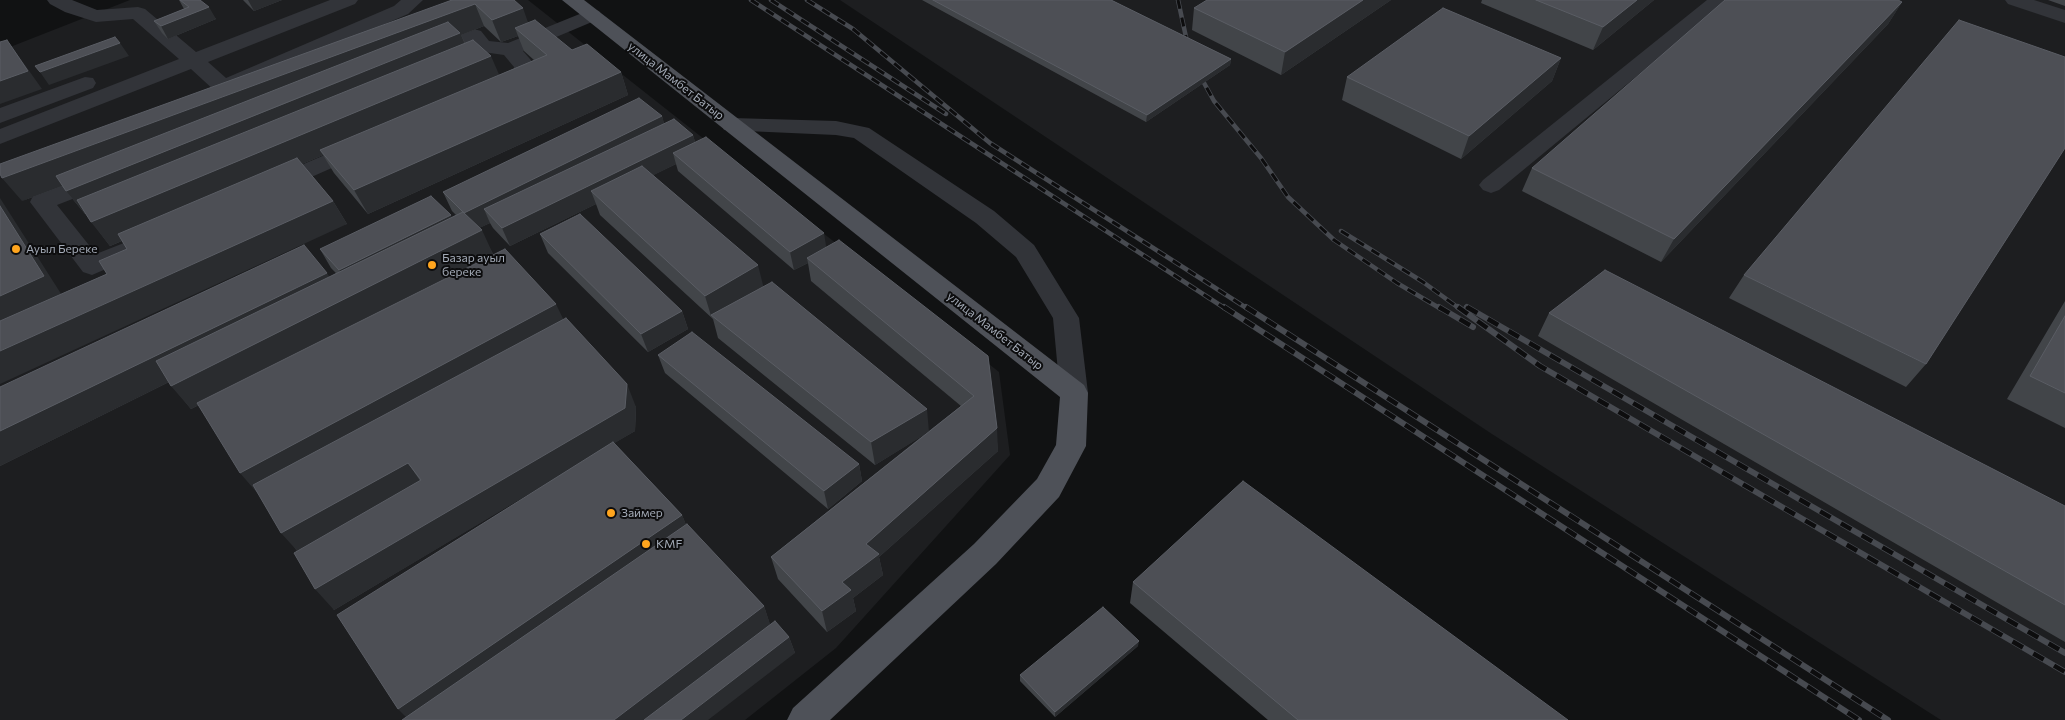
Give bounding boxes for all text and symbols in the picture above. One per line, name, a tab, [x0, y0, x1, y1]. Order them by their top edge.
street label: улица Мамбет Батыр	[625, 39, 727, 123]
place label: Ауыл Береке	[26, 242, 98, 256]
marker: Ауыл Береке	[10, 243, 22, 255]
place label: Базар ауыл береке	[442, 251, 505, 279]
marker: Базар ауыл береке	[426, 259, 438, 271]
street label: улица Мамбет Батыр	[944, 289, 1046, 373]
place label: Займер	[621, 506, 663, 520]
marker: Займер	[605, 507, 617, 519]
place label: KMF	[656, 537, 682, 551]
marker: KMF	[640, 538, 652, 550]

